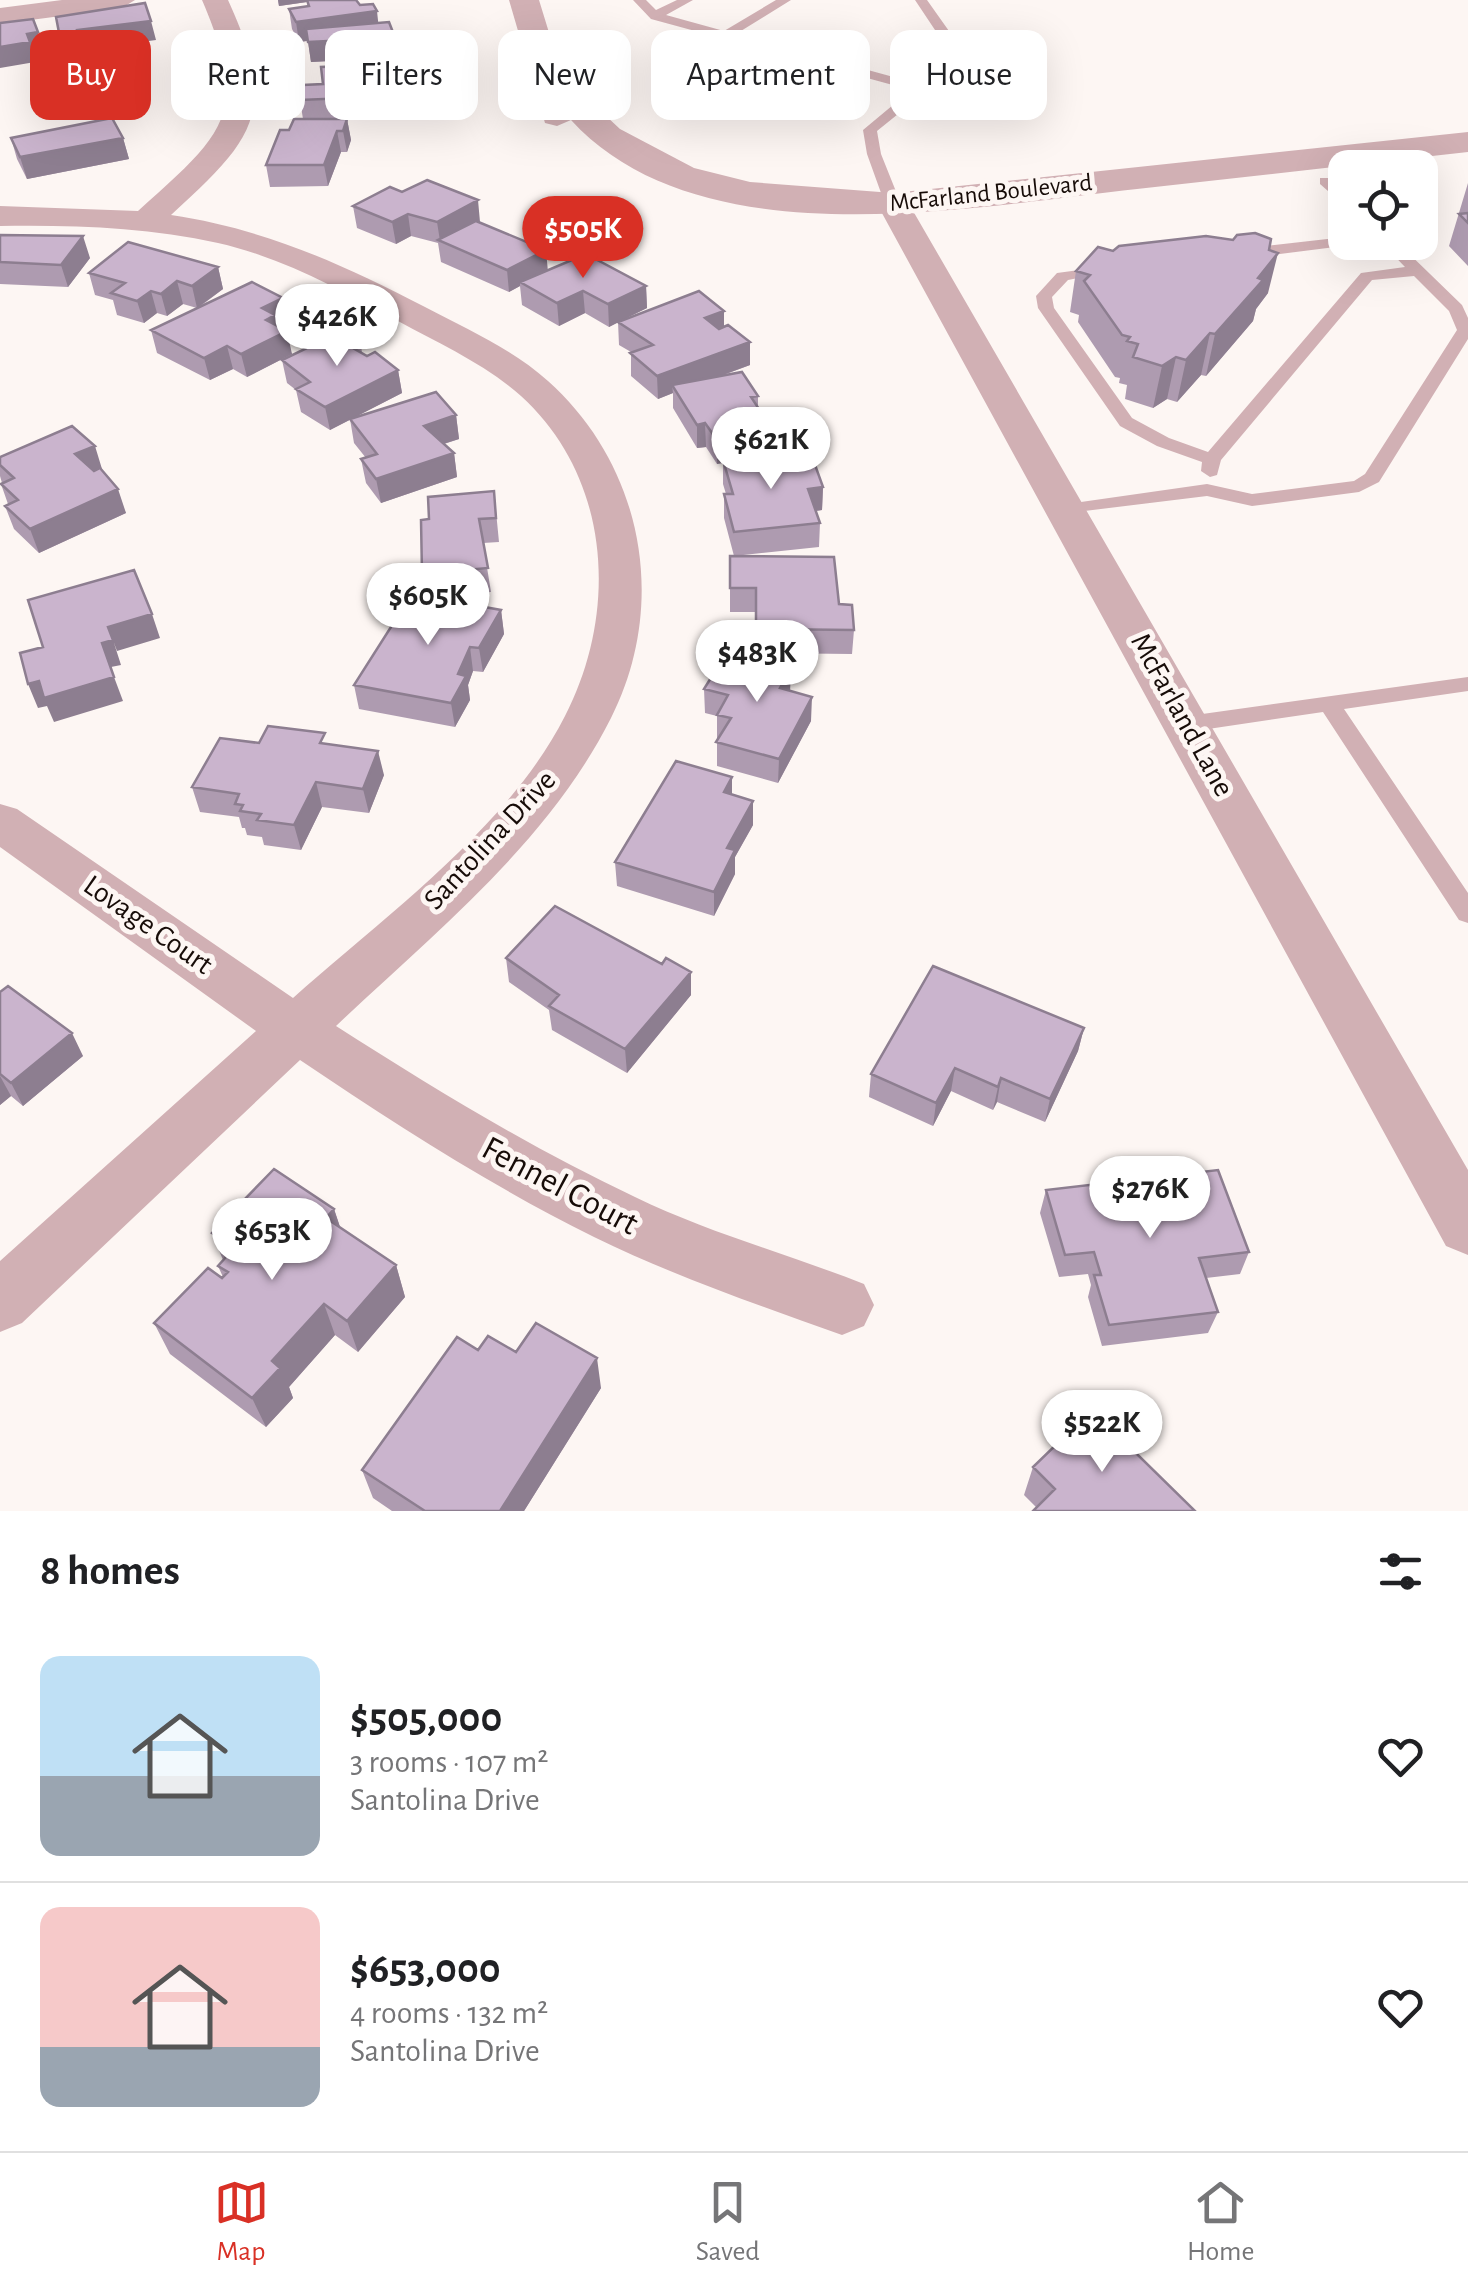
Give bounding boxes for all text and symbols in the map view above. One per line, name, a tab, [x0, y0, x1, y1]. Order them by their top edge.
chip: Buy	[30, 30, 151, 120]
chip: Rent	[171, 30, 305, 120]
chip: Filters	[325, 30, 478, 120]
chip: New	[498, 30, 631, 120]
chip: Apartment	[651, 30, 870, 120]
chip: House	[890, 30, 1047, 120]
map controls	[1328, 150, 1438, 260]
button: locate	[1328, 150, 1438, 260]
street label: McFarland Boulevard	[889, 170, 1094, 216]
pin: $505K	[513, 196, 653, 281]
text: $505K	[544, 212, 622, 244]
pin: $426K	[267, 284, 407, 369]
text: $426K	[297, 300, 377, 332]
pin: $621K	[701, 407, 841, 492]
text: $621K	[733, 423, 809, 455]
pin: $605K	[358, 563, 498, 648]
text: $605K	[388, 579, 468, 611]
pin: $483K	[687, 620, 827, 705]
street label: McFarland Lane	[1125, 628, 1239, 802]
text: $483K	[718, 636, 796, 668]
street label: Santolina Drive	[418, 765, 562, 915]
street label: Lovage Court	[78, 870, 218, 980]
street label: Fennel Court	[476, 1130, 644, 1242]
pin: $276K	[1080, 1156, 1220, 1241]
text: $276K	[1111, 1172, 1189, 1204]
pin: $653K	[202, 1198, 342, 1283]
text: $653K	[234, 1214, 310, 1246]
pin: $522K	[1032, 1390, 1172, 1475]
text: $522K	[1063, 1406, 1141, 1438]
icon: filters	[1373, 1544, 1428, 1599]
text: 8 homes	[40, 1550, 180, 1592]
icon: home	[120, 1696, 240, 1816]
text: $505,000	[350, 1697, 502, 1739]
icon: heart	[1373, 1729, 1428, 1784]
text: 3 rooms · 107 m²	[350, 1746, 549, 1778]
text: Santolina Drive	[350, 1784, 540, 1816]
icon: home	[120, 1947, 240, 2067]
text: $653,000	[350, 1948, 501, 1990]
icon: heart	[1373, 1980, 1428, 2035]
text: 4 rooms · 132 m²	[350, 1997, 548, 2029]
text: Santolina Drive	[350, 2035, 540, 2067]
tab: Map	[214, 2175, 269, 2269]
tab: Saved	[696, 2175, 760, 2269]
tab: Home	[1187, 2175, 1254, 2269]

